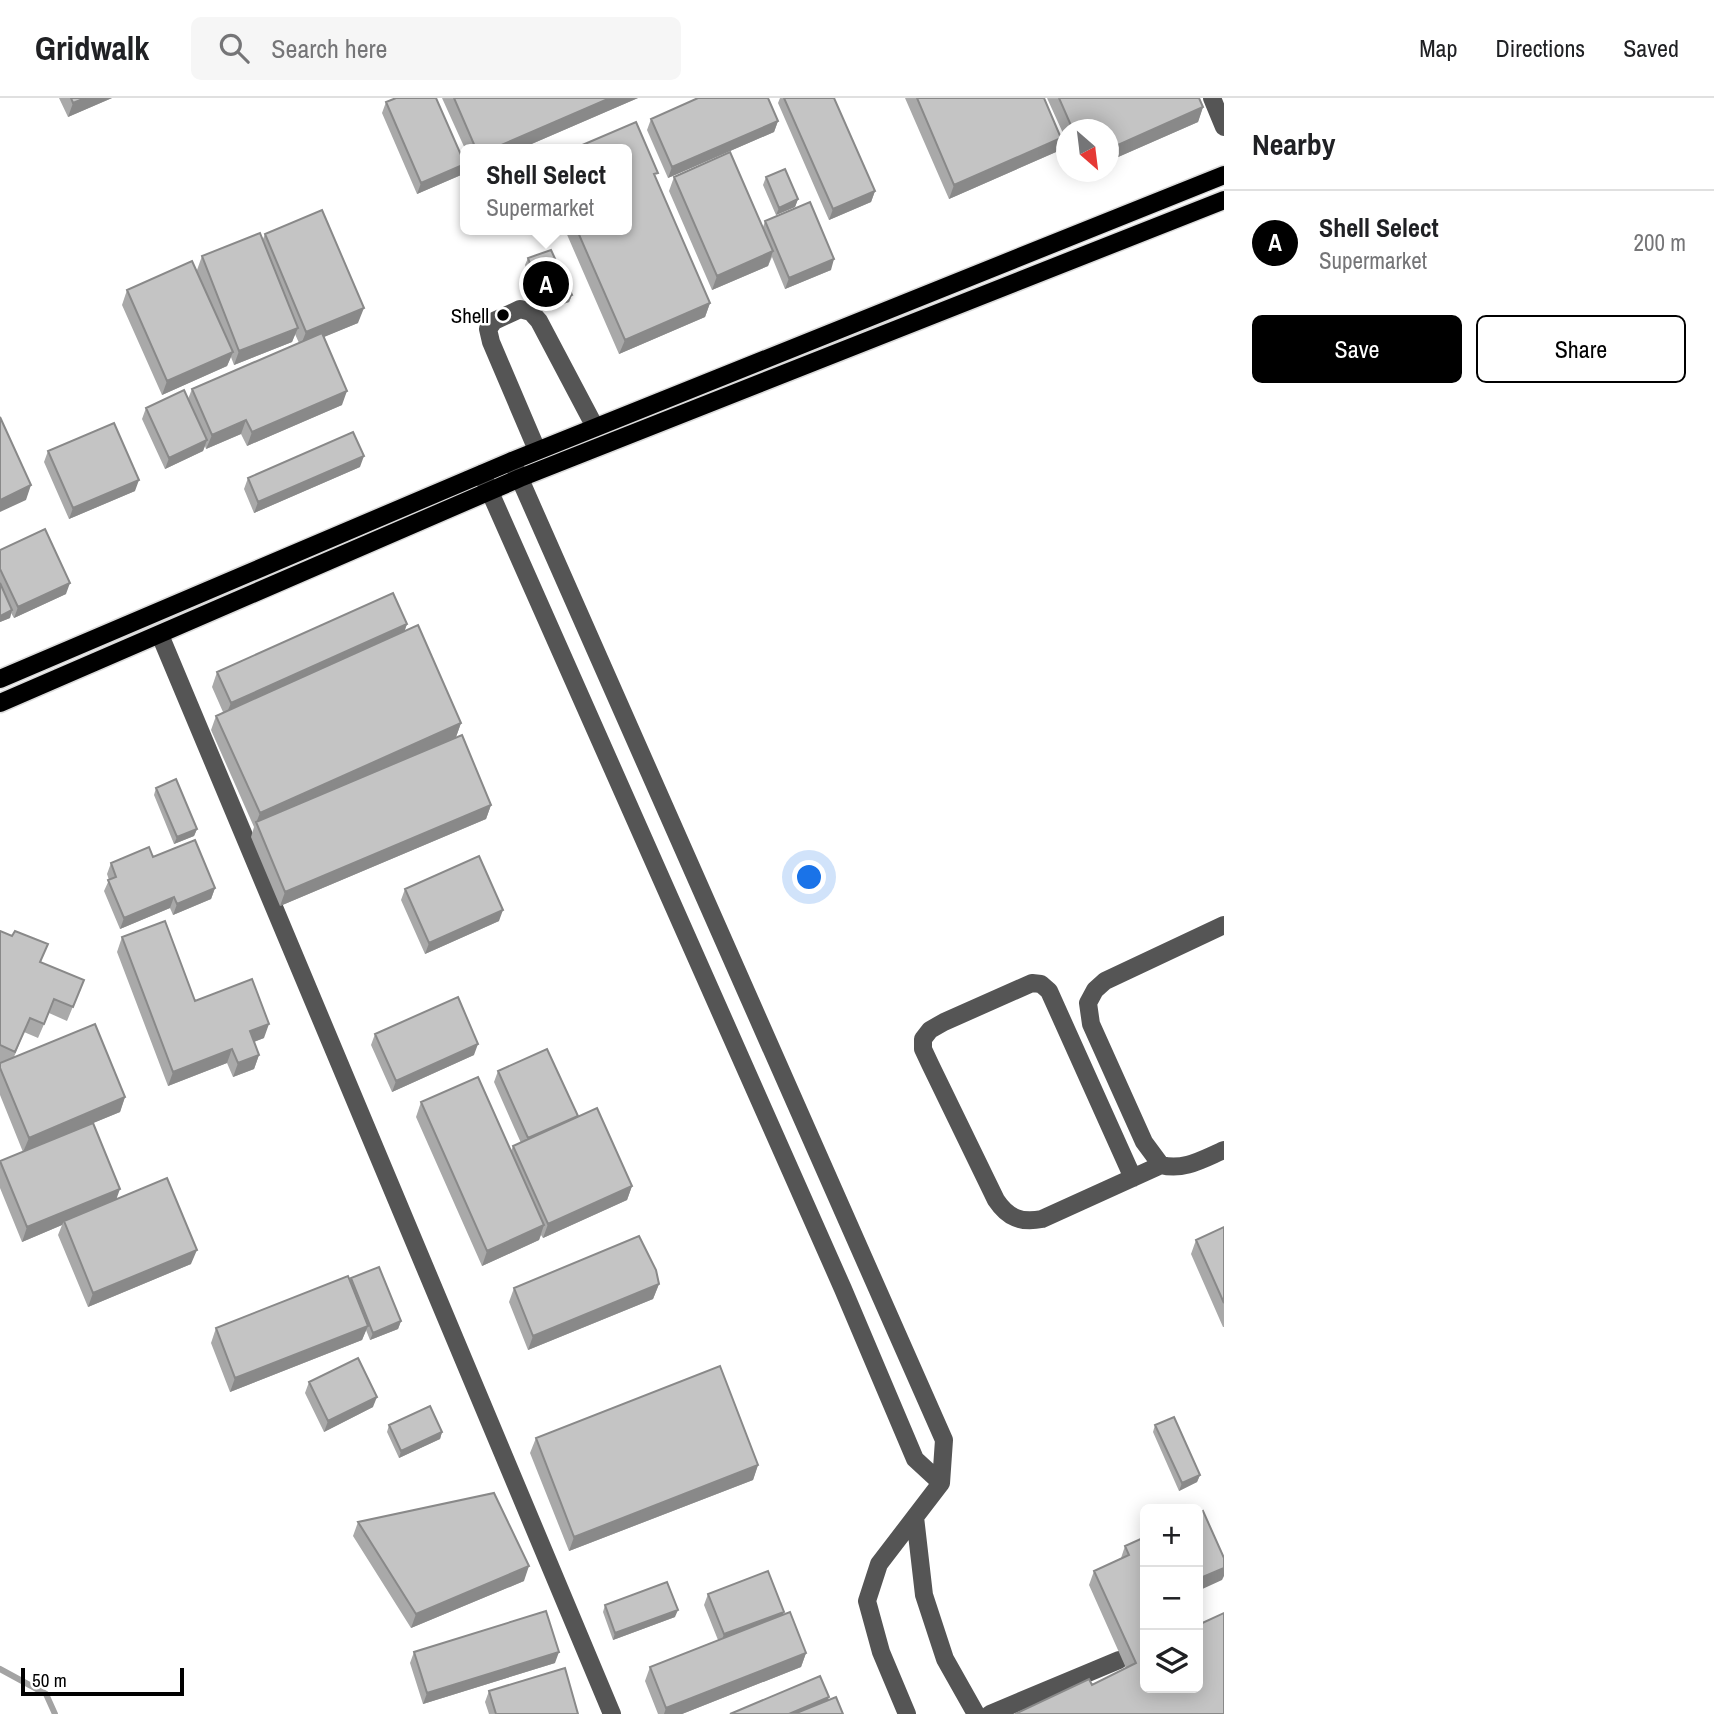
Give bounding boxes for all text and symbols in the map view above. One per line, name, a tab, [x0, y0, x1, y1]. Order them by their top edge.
search box	[191, 17, 681, 80]
text: Gridwalk	[35, 26, 149, 70]
icon: search	[215, 29, 253, 67]
text: Search here	[271, 31, 387, 66]
text: Map	[1419, 32, 1457, 64]
text: Directions	[1495, 32, 1585, 64]
text: Saved	[1623, 32, 1679, 64]
north arrow	[1056, 119, 1119, 182]
text: Nearby	[1252, 124, 1335, 164]
popup	[460, 144, 632, 235]
text: Shell Select	[486, 157, 606, 192]
text: Supermarket	[486, 192, 594, 223]
text: Shell Select	[1319, 210, 1439, 245]
text: A	[1268, 227, 1282, 258]
text: 200 m	[1634, 227, 1686, 258]
text: Supermarket	[1319, 245, 1427, 276]
pin: A	[523, 258, 569, 310]
place label: Shell	[451, 301, 489, 330]
marker: Shell	[495, 307, 511, 323]
button: Save	[1252, 315, 1462, 383]
button: Share	[1476, 315, 1686, 383]
your location	[792, 860, 826, 894]
map controls	[1140, 1504, 1203, 1693]
button: +	[1140, 1504, 1203, 1567]
button: −	[1140, 1567, 1203, 1630]
button: layers	[1140, 1630, 1203, 1693]
scale bar	[21, 1665, 184, 1697]
text: 50 m	[32, 1667, 67, 1693]

